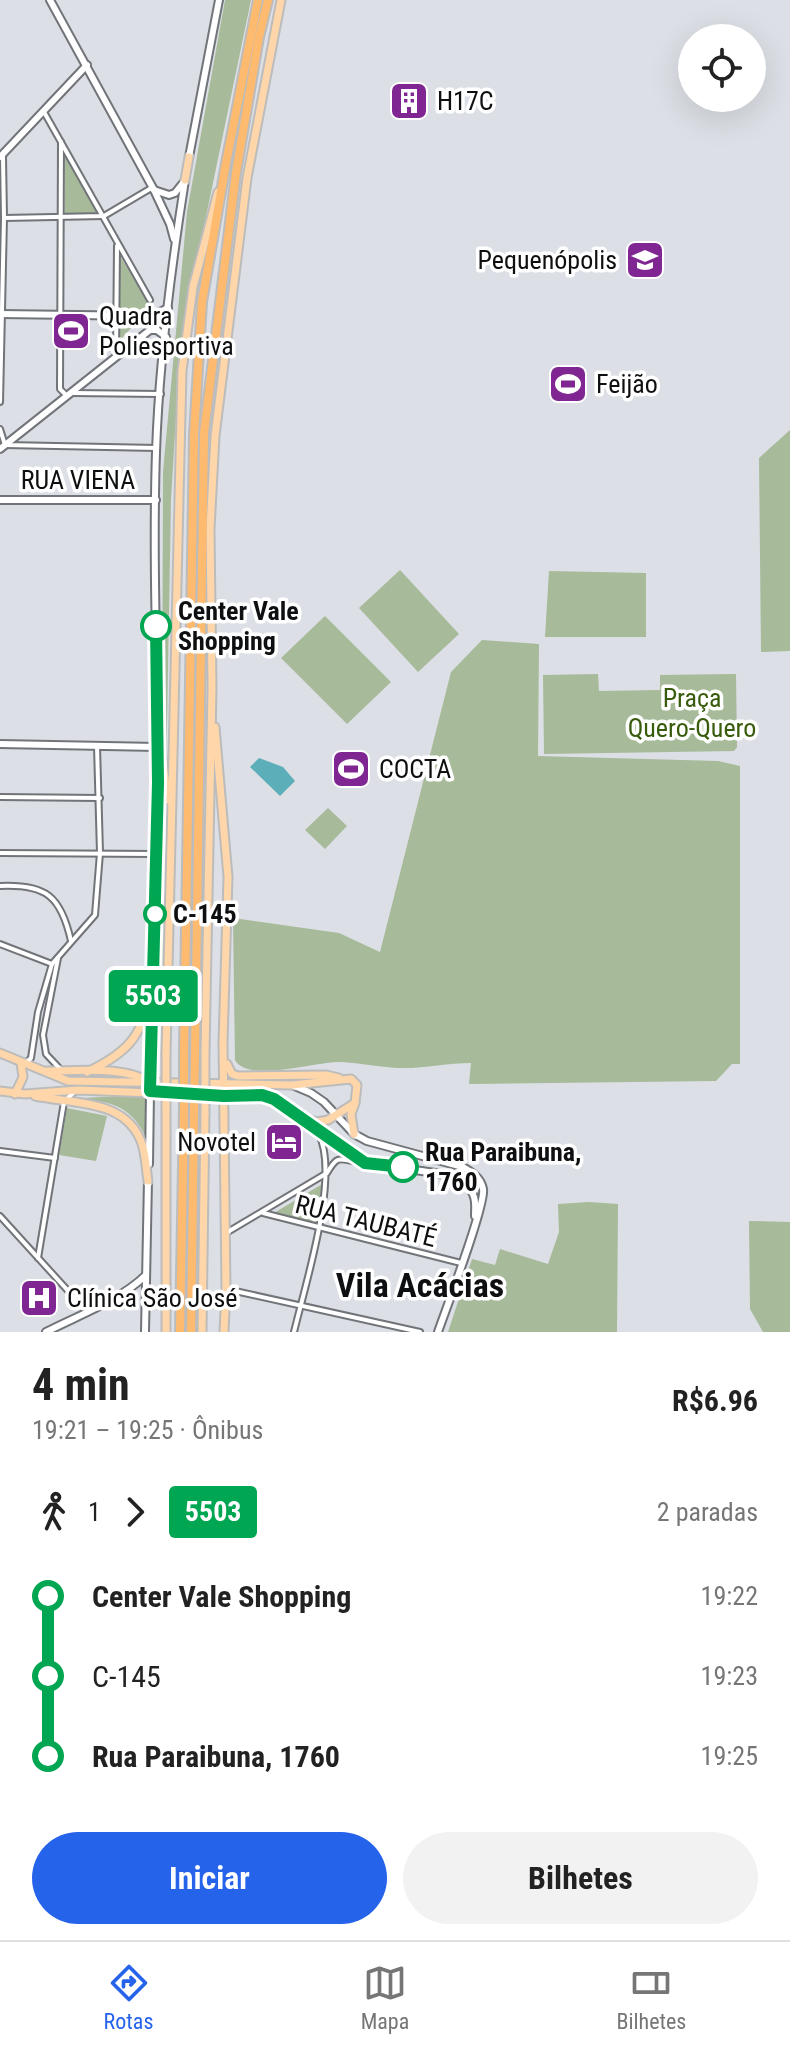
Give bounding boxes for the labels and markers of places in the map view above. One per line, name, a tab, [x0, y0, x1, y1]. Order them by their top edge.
building icon: H17C	[388, 80, 430, 122]
place label: H17C	[437, 86, 494, 116]
school or university icon: Pequenópolis	[624, 239, 666, 281]
place label: Pequenópolis	[477, 245, 617, 275]
place label: Quadra Poliesportiva	[99, 301, 234, 361]
sports icon: Quadra Poliesportiva	[50, 310, 92, 352]
sports icon: Feijão	[547, 363, 589, 405]
place label: Feijão	[596, 369, 658, 399]
place label: Center Vale Shopping	[178, 596, 299, 656]
marker: Center Vale Shopping	[141, 611, 171, 641]
sports icon: COCTA	[330, 748, 372, 790]
place label: COCTA	[379, 754, 451, 784]
place label: C-145	[173, 899, 237, 929]
marker: C-145	[144, 903, 166, 925]
hotel icon: Novotel	[263, 1121, 305, 1163]
place label: Novotel	[177, 1127, 256, 1157]
place label: Rua Paraibuna, 1760	[425, 1137, 581, 1197]
marker: Rua Paraibuna, 1760	[388, 1152, 418, 1182]
hospital icon: Clínica São José	[18, 1277, 60, 1319]
place label: Clínica São José	[67, 1283, 237, 1313]

